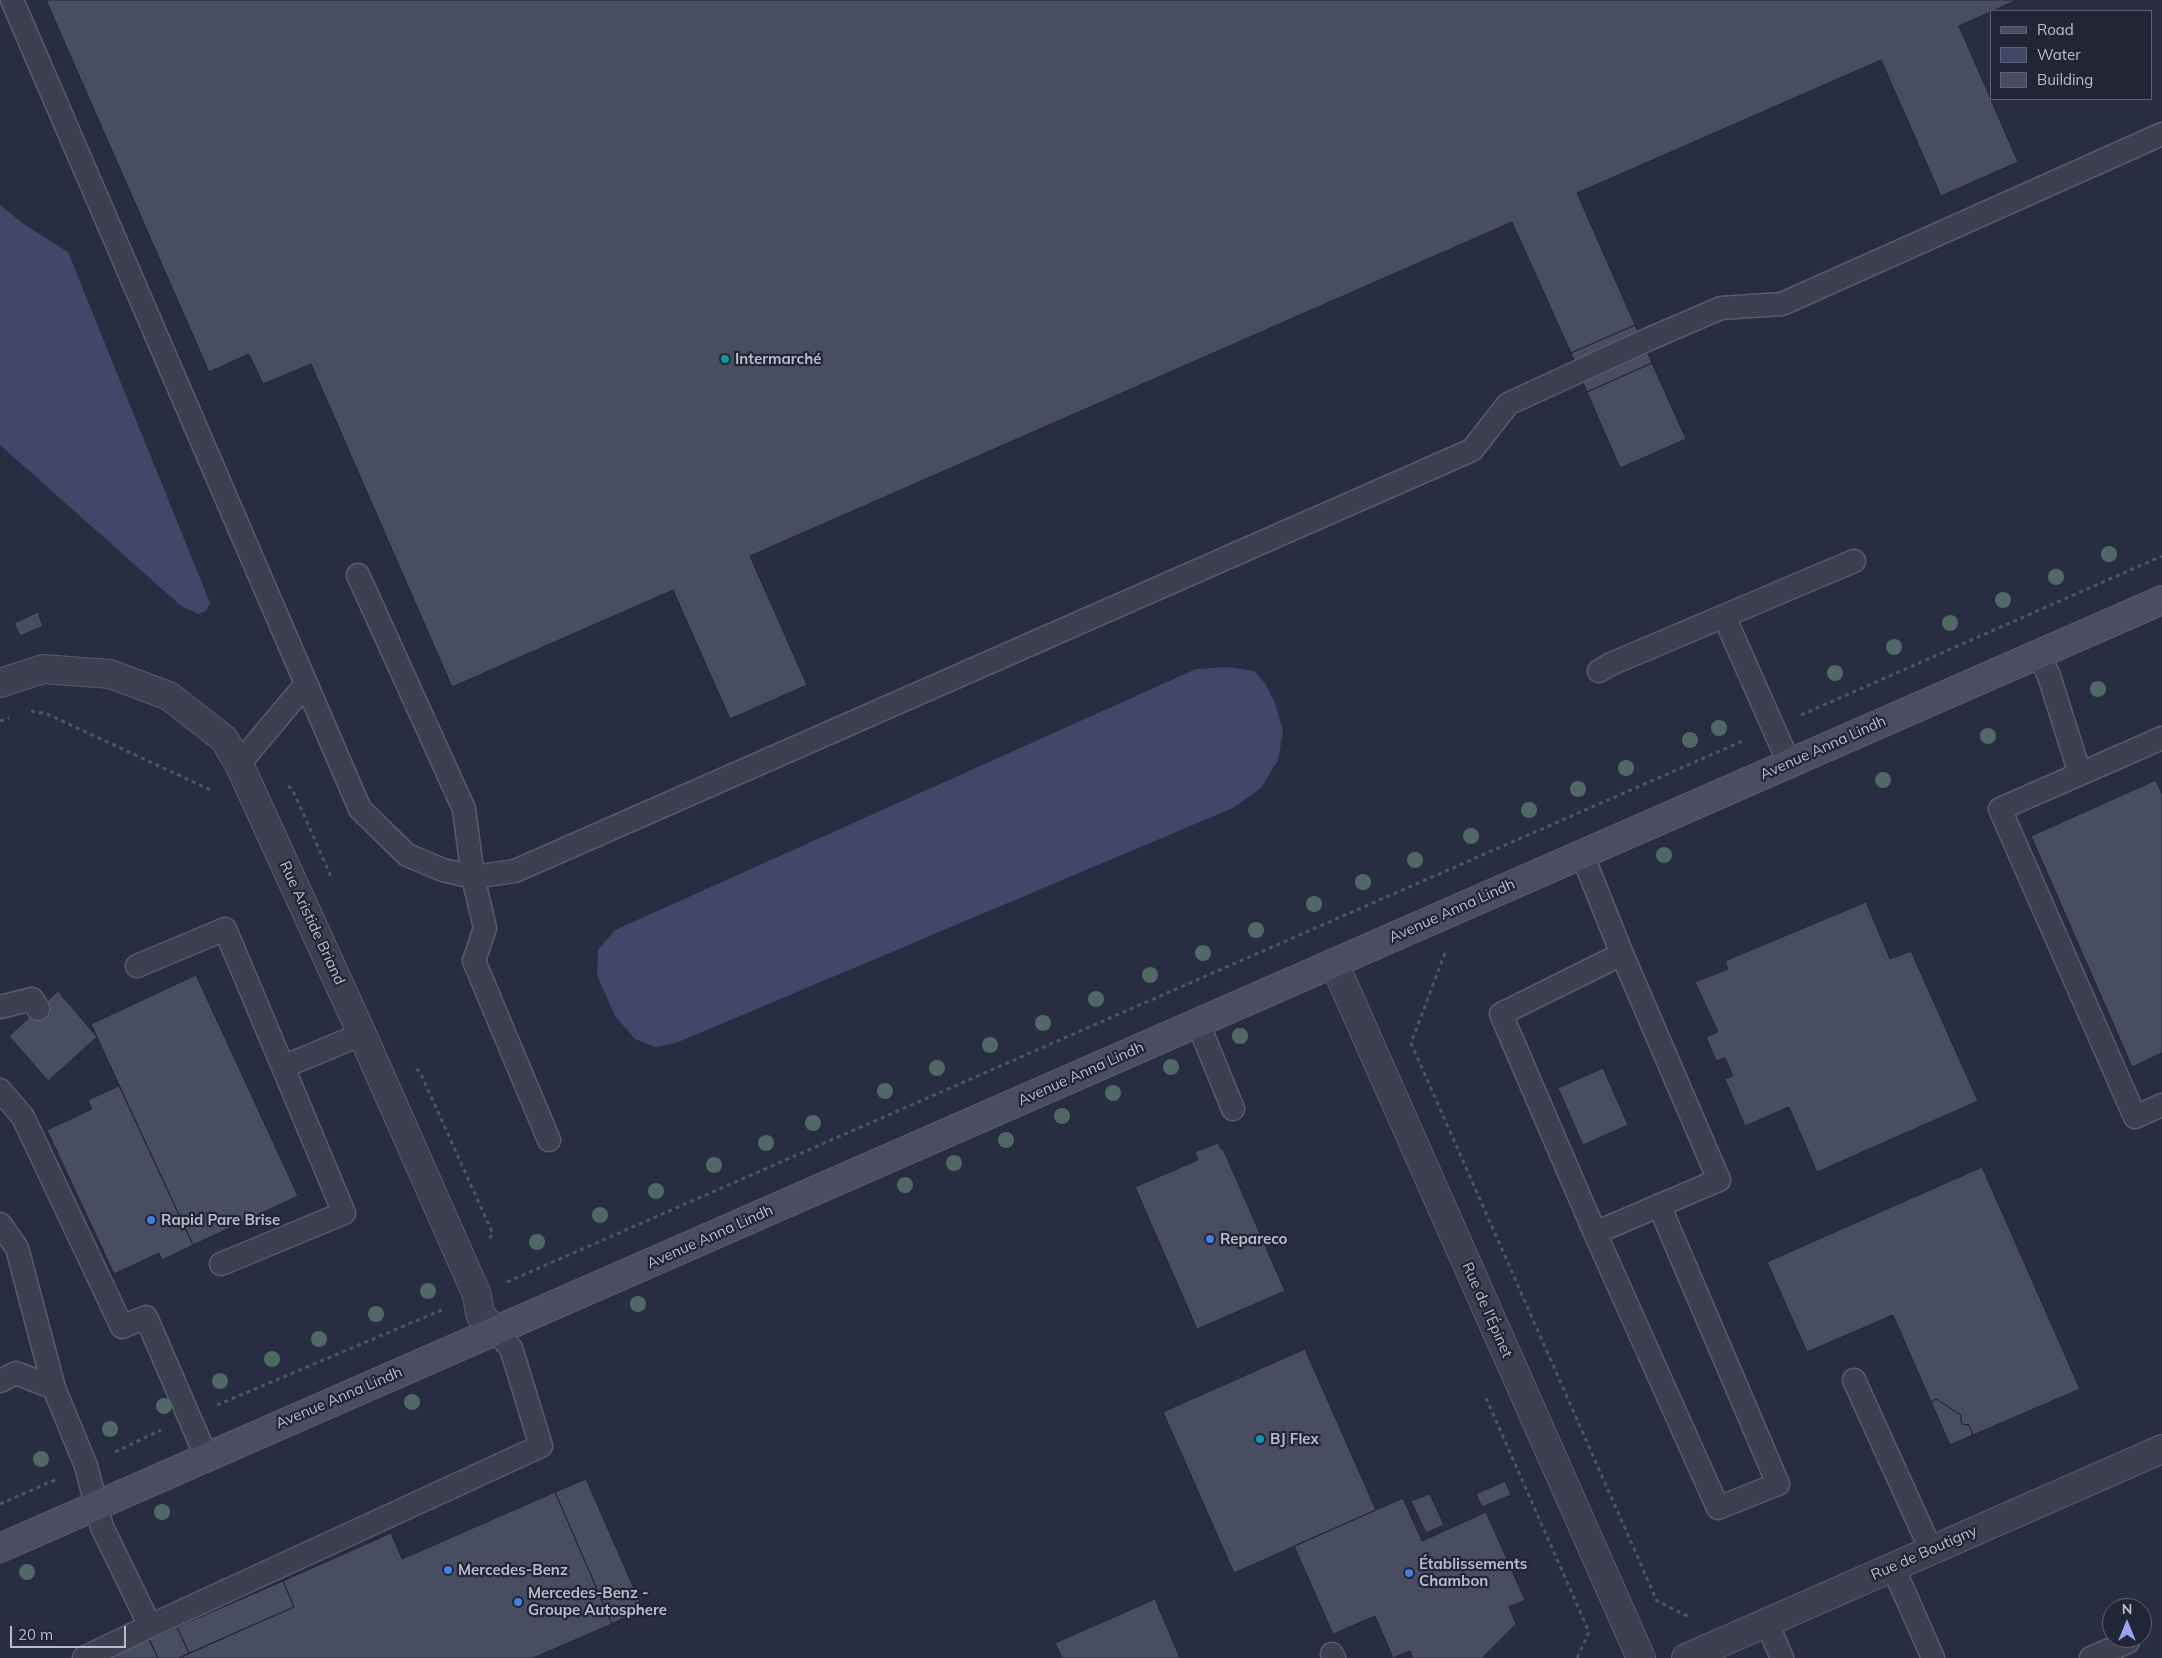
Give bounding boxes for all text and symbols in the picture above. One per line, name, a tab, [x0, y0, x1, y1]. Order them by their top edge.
legend	[1990, 10, 2152, 100]
text: Road	[2037, 20, 2074, 39]
text: Water	[2037, 45, 2081, 64]
text: Building	[2037, 70, 2093, 89]
place label: Intermarché	[735, 350, 821, 368]
marker: Intermarché	[719, 353, 731, 365]
street label: Avenue Anna Lindh	[1757, 712, 1889, 784]
street label: Rue Aristide Briand	[275, 858, 349, 988]
street label: Avenue Anna Lindh	[1386, 875, 1518, 947]
street label: Avenue Anna Lindh	[1015, 1038, 1147, 1110]
street label: Avenue Anna Lindh	[644, 1201, 776, 1273]
place label: Rapid Pare Brise	[161, 1211, 280, 1229]
marker: Rapid Pare Brise	[145, 1214, 157, 1226]
place label: Repareco	[1220, 1230, 1287, 1248]
marker: Repareco	[1204, 1233, 1216, 1245]
street label: Rue de l'Épinet	[1458, 1259, 1516, 1361]
street label: Avenue Anna Lindh	[273, 1363, 405, 1433]
place label: BJ Flex	[1270, 1430, 1319, 1448]
marker: BJ Flex	[1254, 1433, 1266, 1445]
street label: Rue de Boutigny	[1868, 1522, 1980, 1584]
place label: Établissements Chambon	[1419, 1555, 1527, 1590]
place label: Mercedes-Benz	[458, 1561, 568, 1579]
marker: Mercedes-Benz	[442, 1564, 454, 1576]
marker: Établissements Chambon	[1403, 1567, 1415, 1579]
place label: Mercedes-Benz - Groupe Autosphere	[528, 1584, 667, 1619]
marker: Mercedes-Benz - Groupe Autosphere	[512, 1596, 524, 1608]
north arrow	[2102, 1598, 2152, 1648]
text: N	[2122, 1600, 2132, 1618]
scale bar	[12, 1616, 129, 1648]
text: 20 m	[18, 1625, 53, 1644]

